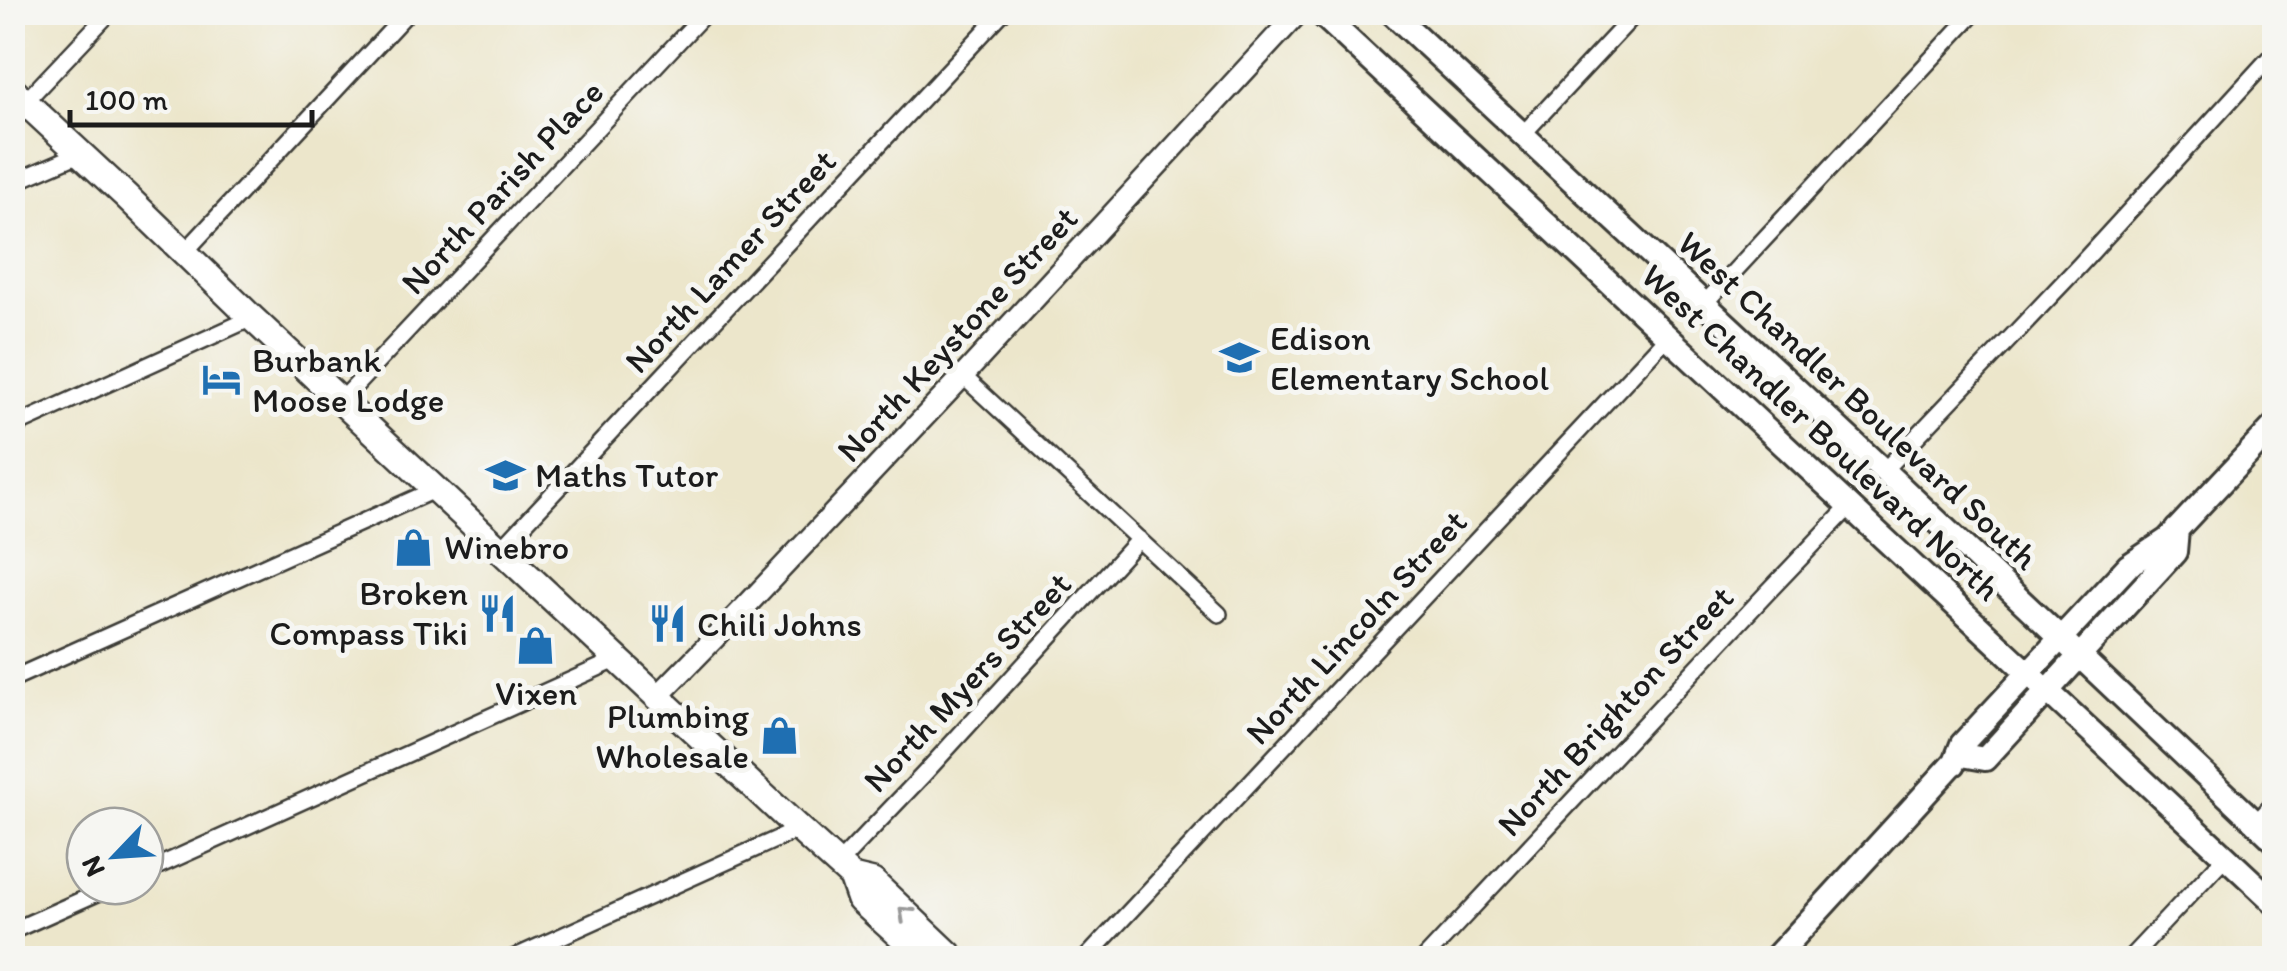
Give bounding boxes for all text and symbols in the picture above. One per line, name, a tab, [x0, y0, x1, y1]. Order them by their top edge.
scale bar	[70, 65, 312, 127]
street label: North Parish Place	[392, 71, 612, 303]
text: 100 m	[85, 81, 168, 118]
street label: North Lamer Street	[616, 140, 844, 382]
street label: North Keystone Street	[828, 197, 1086, 471]
street label: West Chandler Boulevard South	[1669, 222, 2047, 578]
street label: West Chandler Boulevard North	[1633, 255, 2009, 609]
place label: Edison Elementary School	[1270, 317, 1549, 399]
school or university icon: Edison Elementary School	[1219, 337, 1261, 379]
place label: Burbank Moose Lodge	[252, 339, 444, 421]
hotel icon: Burbank Moose Lodge	[201, 359, 243, 401]
school or university icon: Maths Tutor	[484, 454, 526, 496]
place label: Maths Tutor	[535, 454, 718, 496]
street label: North Lincoln Street	[1236, 501, 1476, 753]
shop icon: Winebro	[393, 526, 435, 568]
place label: Winebro	[444, 526, 569, 568]
street label: North Myers Street	[854, 563, 1080, 801]
place label: Broken Compass Tiki	[269, 572, 468, 654]
street label: North Brighton Street	[1488, 577, 1742, 845]
restaurant icon: Broken Compass Tiki	[477, 592, 519, 634]
restaurant icon: Chili Johns	[646, 603, 688, 645]
place label: Chili Johns	[697, 603, 862, 645]
shop icon: Vixen	[515, 625, 557, 667]
place label: Vixen	[495, 672, 577, 714]
place label: Plumbing Wholesale	[595, 695, 749, 777]
shop icon: Plumbing Wholesale	[758, 715, 800, 757]
north arrow	[65, 806, 165, 906]
text: N	[73, 851, 112, 882]
one-way arrow	[898, 907, 917, 925]

